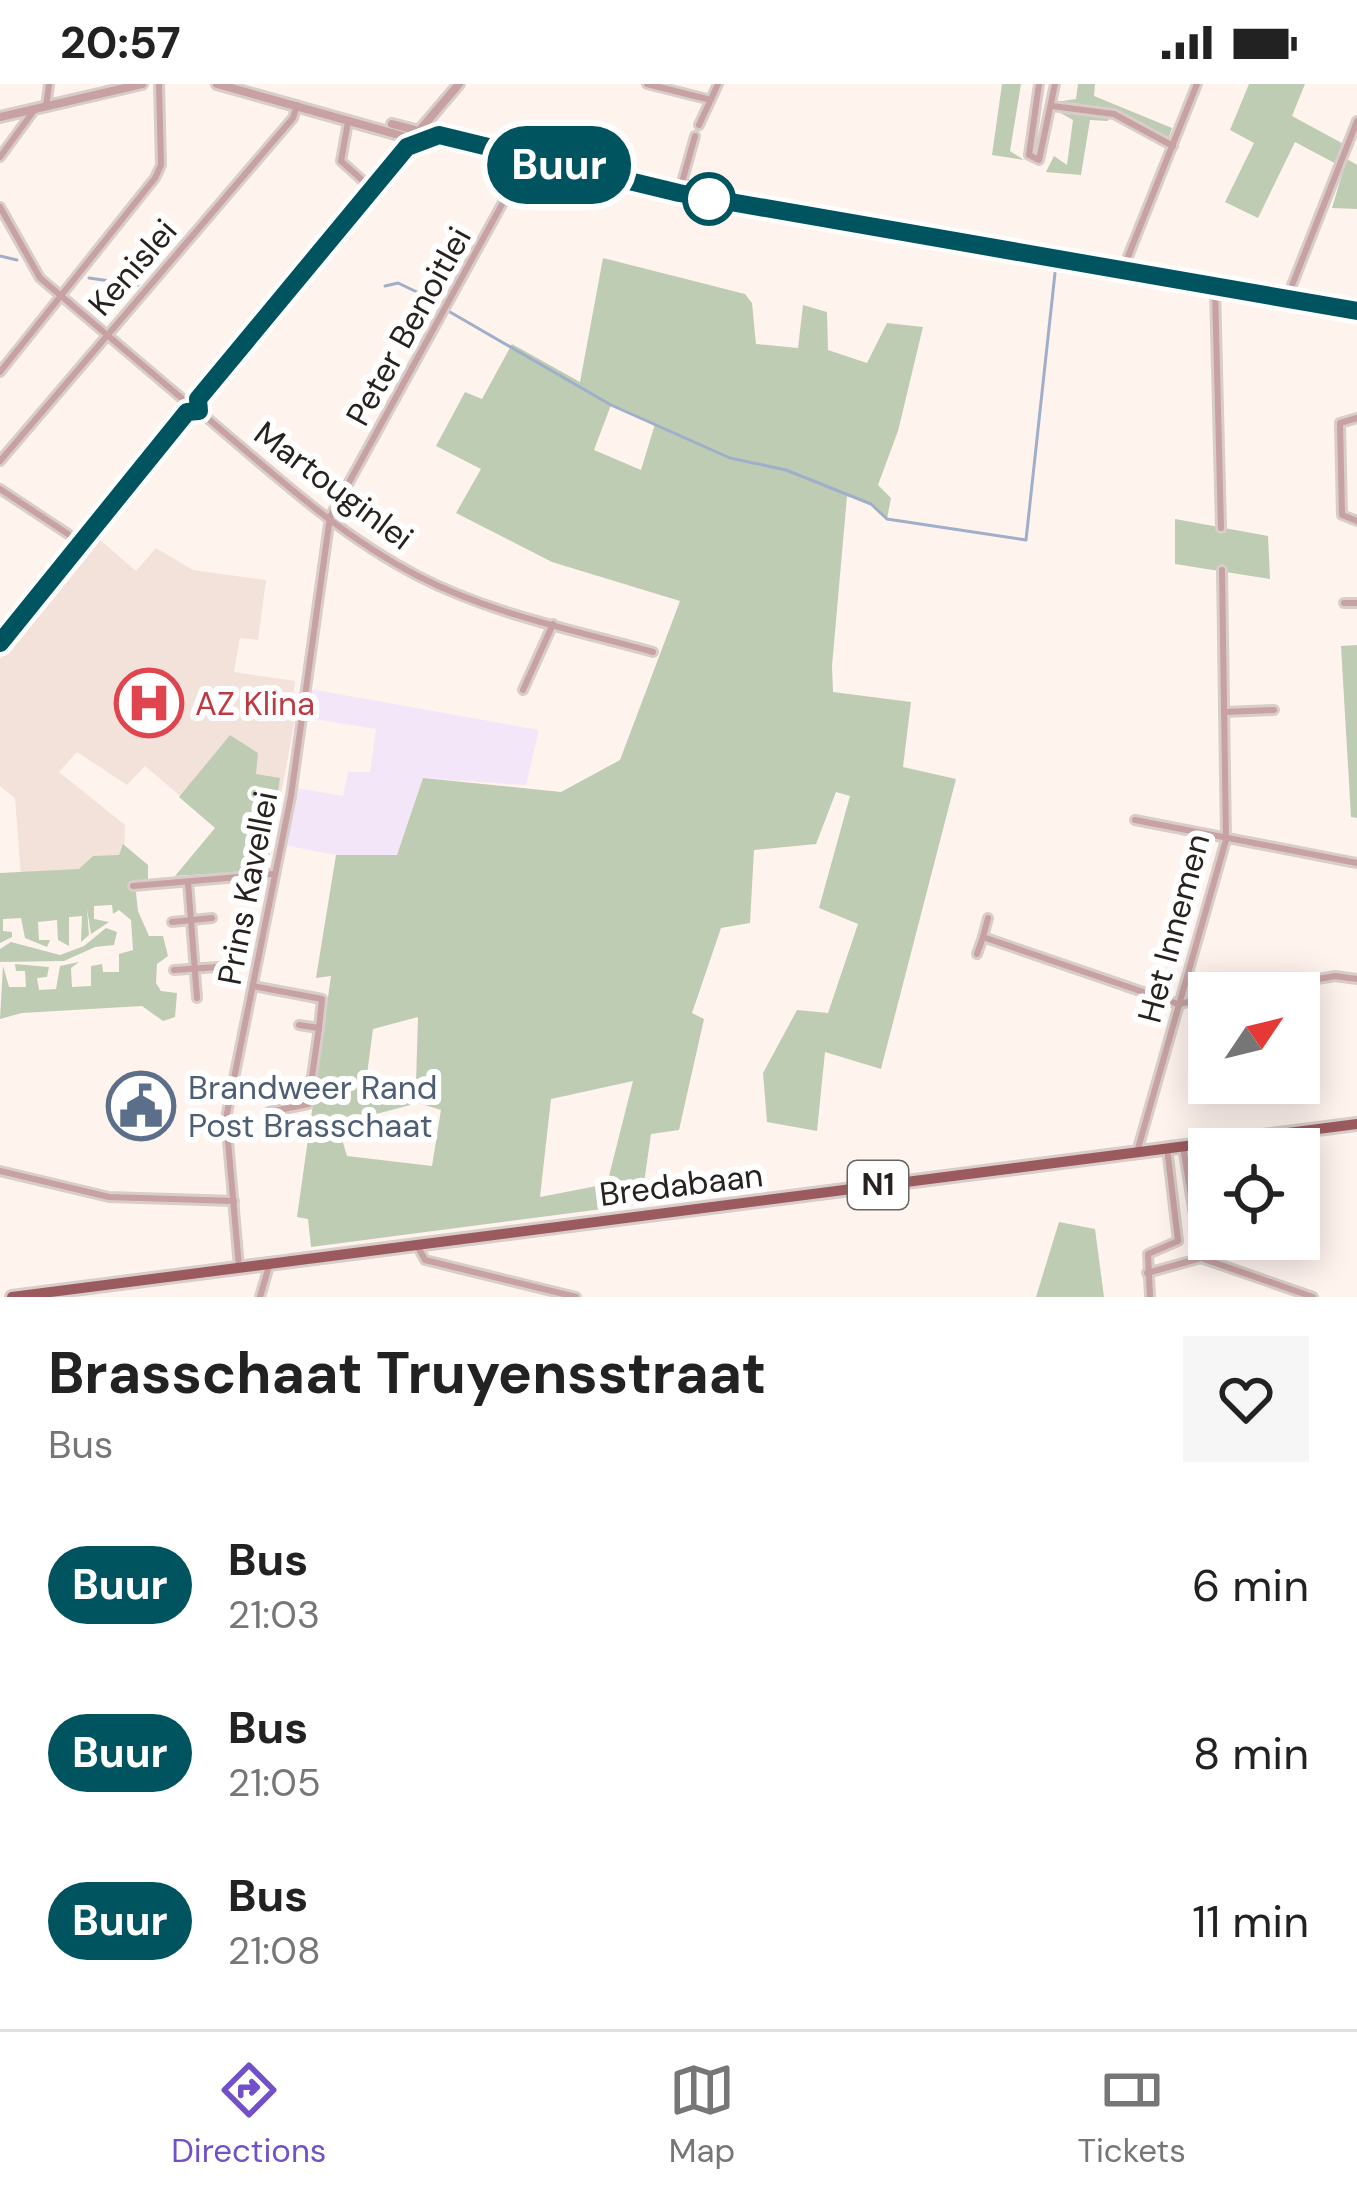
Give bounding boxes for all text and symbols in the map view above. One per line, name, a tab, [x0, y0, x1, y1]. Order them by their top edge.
text: 20:57	[60, 13, 181, 72]
line badge: Buur	[475, 126, 643, 204]
text: Buur	[511, 137, 607, 192]
unlabelled marker	[684, 174, 734, 224]
street label: Kenislei	[79, 210, 186, 325]
street label: Peter Benoitlei	[336, 219, 481, 433]
street label: Martouginlei	[246, 412, 422, 559]
hospital icon: AZ Klina	[114, 668, 184, 738]
place label: AZ Klina	[195, 682, 315, 725]
street label: Prins Kavellei	[208, 788, 287, 988]
street label: Het Innemen	[1128, 829, 1219, 1027]
north arrow	[1188, 972, 1320, 1104]
map controls	[1188, 972, 1320, 1260]
place label: Brandweer Rand Post Brasschaat	[188, 1066, 437, 1147]
public building icon: Brandweer Rand Post Brasschaat	[106, 1071, 176, 1141]
button: locate	[1188, 1128, 1320, 1260]
street label: Bredabaan	[597, 1153, 765, 1216]
road number: N1	[848, 1161, 908, 1209]
text: Brasschaat Truyensstraat	[48, 1336, 766, 1411]
button: heart	[1183, 1336, 1309, 1462]
text: Bus	[48, 1419, 113, 1470]
text: Bus	[228, 1530, 308, 1589]
text: 6 min	[1192, 1556, 1309, 1615]
text: Buur	[72, 1557, 168, 1612]
text: 21:03	[228, 1589, 320, 1640]
text: Bus	[228, 1698, 308, 1757]
text: 8 min	[1193, 1724, 1309, 1783]
text: Buur	[72, 1725, 168, 1780]
text: 21:05	[228, 1757, 321, 1808]
text: Bus	[228, 1866, 308, 1925]
text: 11 min	[1192, 1892, 1309, 1951]
text: Buur	[72, 1893, 168, 1948]
text: 21:08	[228, 1925, 321, 1976]
tab: Directions	[171, 2057, 326, 2172]
tab: Map	[669, 2057, 735, 2172]
tab: Tickets	[1077, 2057, 1186, 2172]

